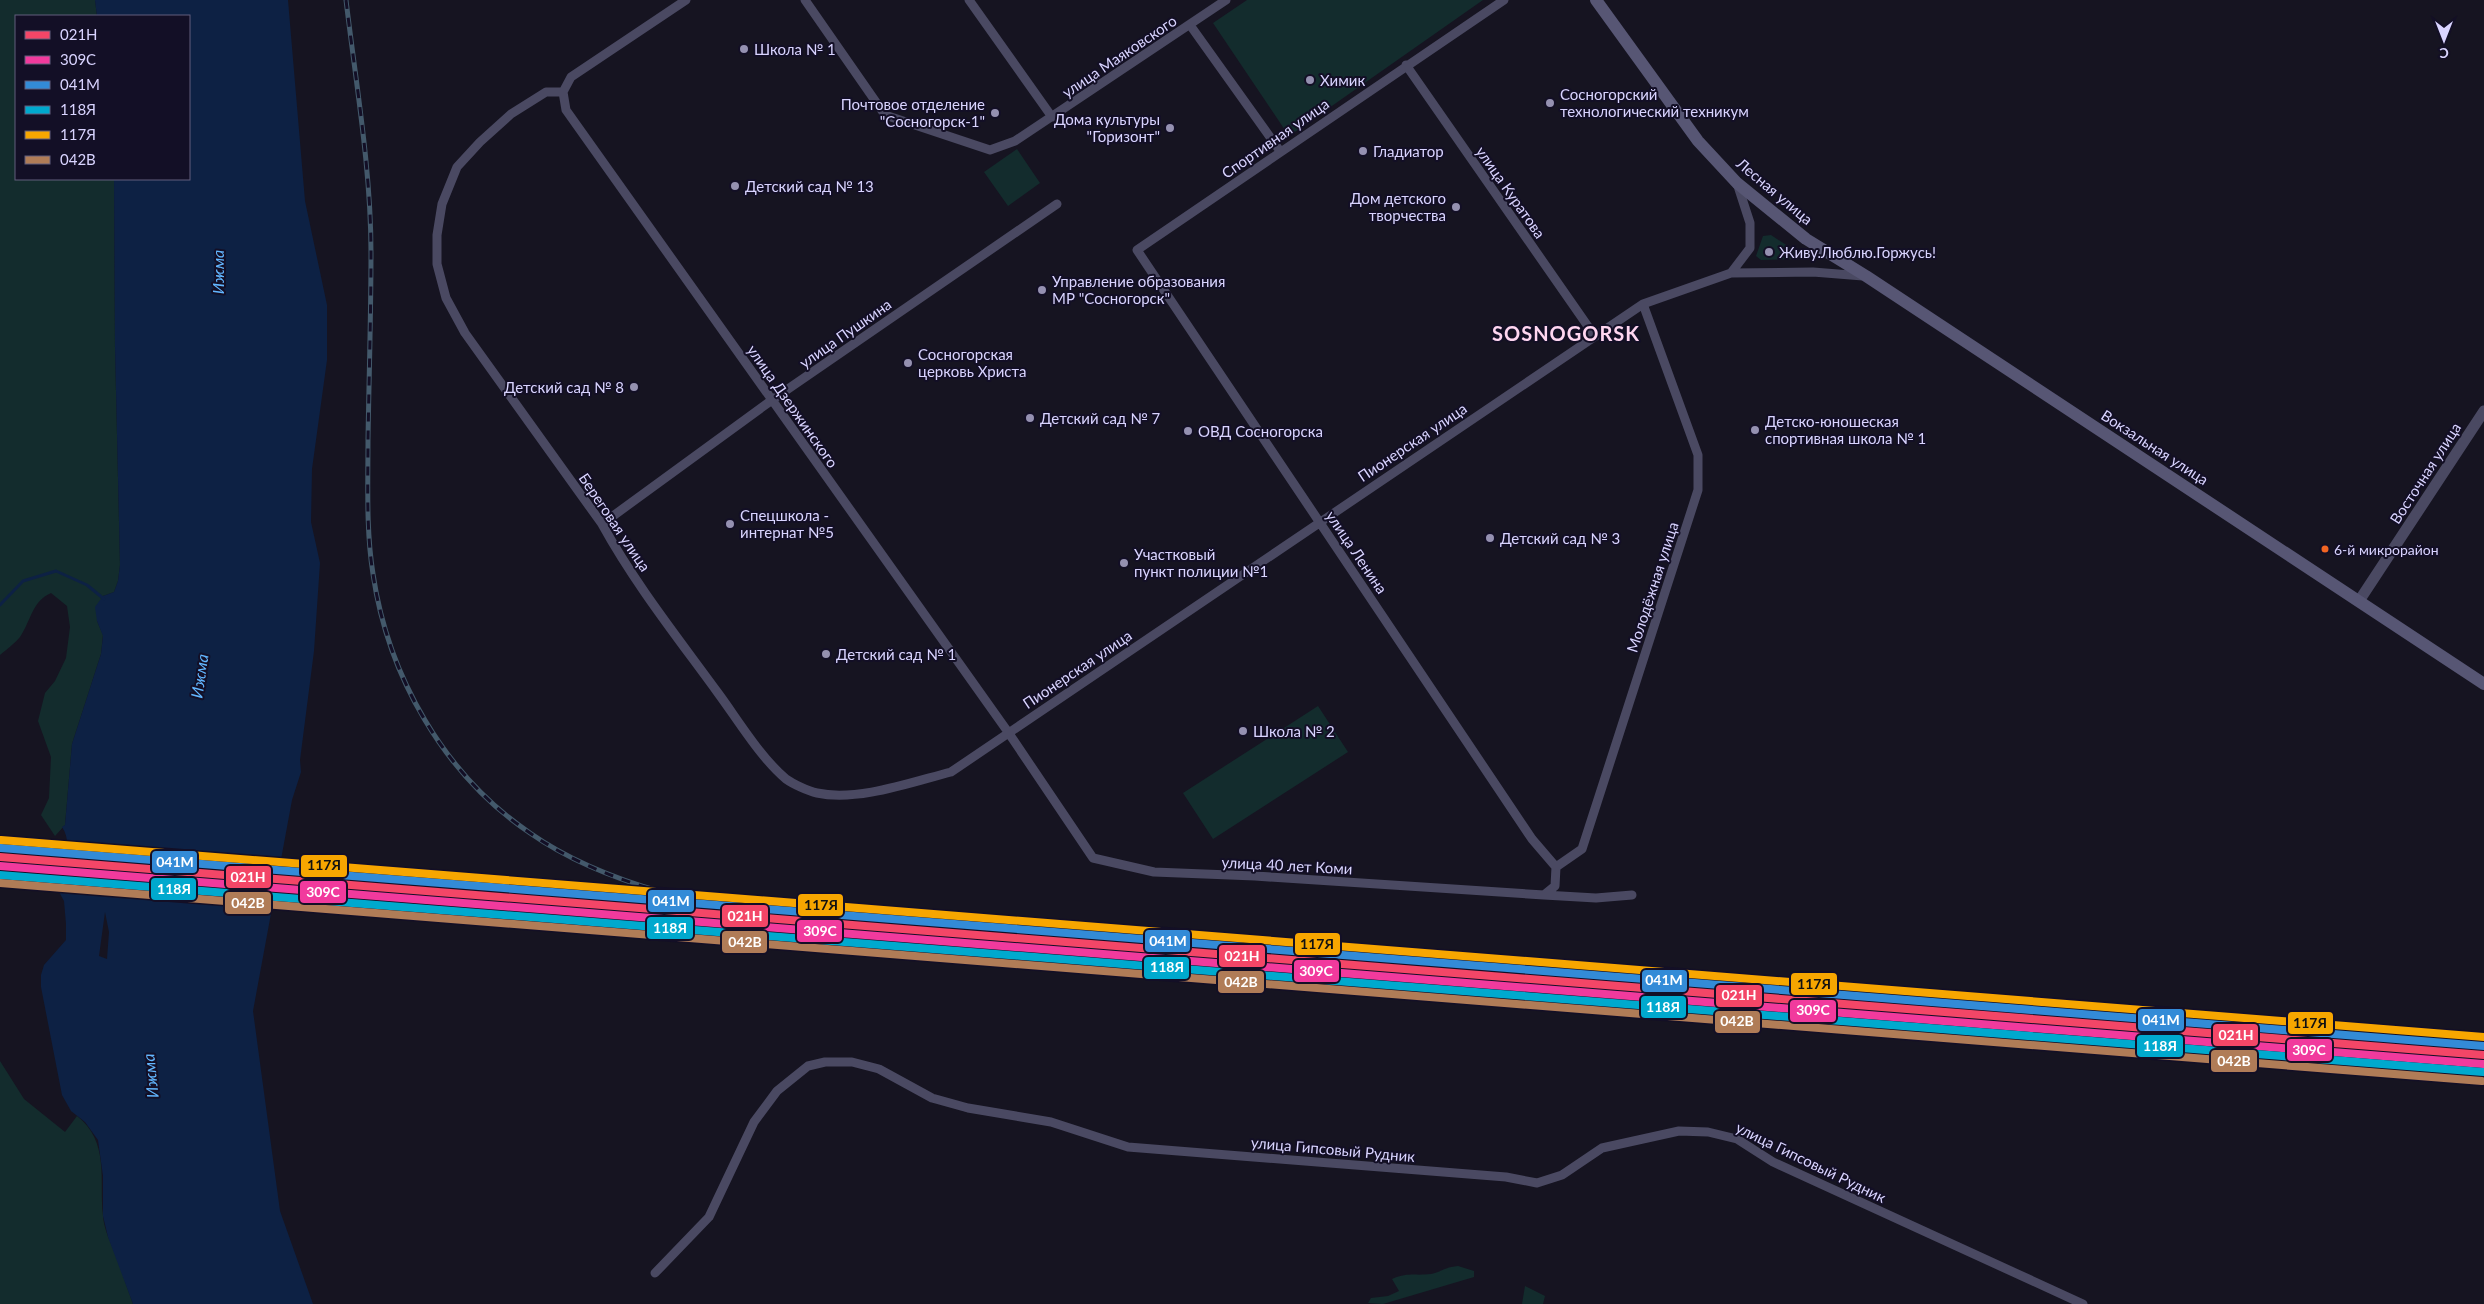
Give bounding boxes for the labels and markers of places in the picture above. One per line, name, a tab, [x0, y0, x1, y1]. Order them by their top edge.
place label: Школа № 1	[754, 40, 836, 58]
marker: Школа № 1	[738, 43, 750, 55]
place label: Химик	[1320, 71, 1365, 89]
marker: Химик	[1304, 74, 1316, 86]
place label: Сосногорский технологический техникум	[1560, 85, 1749, 120]
place label: Почтовое отделение "Сосногорск-1"	[841, 95, 985, 130]
marker: Сосногорский технологический техникум	[1544, 97, 1556, 109]
marker: Почтовое отделение "Сосногорск-1"	[989, 107, 1001, 119]
place label: Дома культуры "Горизонт"	[1054, 110, 1160, 145]
marker: Дома культуры "Горизонт"	[1164, 122, 1176, 134]
place label: Гладиатор	[1373, 142, 1444, 160]
marker: Гладиатор	[1357, 145, 1369, 157]
place label: Детский сад № 13	[745, 177, 874, 195]
marker: Детский сад № 13	[729, 180, 741, 192]
place label: Дом детского творчества	[1350, 189, 1446, 224]
marker: Дом детского творчества	[1450, 201, 1462, 213]
place label: Живу.Люблю.Горжусь!	[1779, 243, 1936, 261]
marker: Живу.Люблю.Горжусь!	[1763, 246, 1775, 258]
place label: Управление образования МР "Сосногорск"	[1052, 272, 1225, 307]
marker: Управление образования МР "Сосногорск"	[1036, 284, 1048, 296]
place label: Сосногорская церковь Христа	[918, 345, 1026, 380]
marker: Сосногорская церковь Христа	[902, 357, 914, 369]
place label: Детский сад № 8	[504, 378, 624, 396]
marker: Детский сад № 8	[628, 381, 640, 393]
place label: Детский сад № 7	[1040, 409, 1160, 427]
marker: Детский сад № 7	[1024, 412, 1036, 424]
place label: Детско-юношеская спортивная школа № 1	[1765, 412, 1926, 447]
place label: ОВД Сосногорска	[1198, 422, 1323, 440]
marker: Детско-юношеская спортивная школа № 1	[1749, 424, 1761, 436]
marker: ОВД Сосногорска	[1182, 425, 1194, 437]
place label: Спецшкола - интернат №5	[740, 506, 834, 541]
marker: Спецшкола - интернат №5	[724, 518, 736, 530]
place label: Детский сад № 3	[1500, 529, 1620, 547]
marker: Детский сад № 3	[1484, 532, 1496, 544]
place label: 6-й микрорайон	[2334, 541, 2439, 558]
marker: 6-й микрорайон	[2320, 544, 2330, 554]
place label: Участковый пункт полиции №1	[1134, 545, 1268, 580]
marker: Участковый пункт полиции №1	[1118, 557, 1130, 569]
place label: Детский сад № 1	[836, 645, 956, 663]
marker: Детский сад № 1	[820, 648, 832, 660]
place label: Школа № 2	[1253, 722, 1335, 740]
marker: Школа № 2	[1237, 725, 1249, 737]

